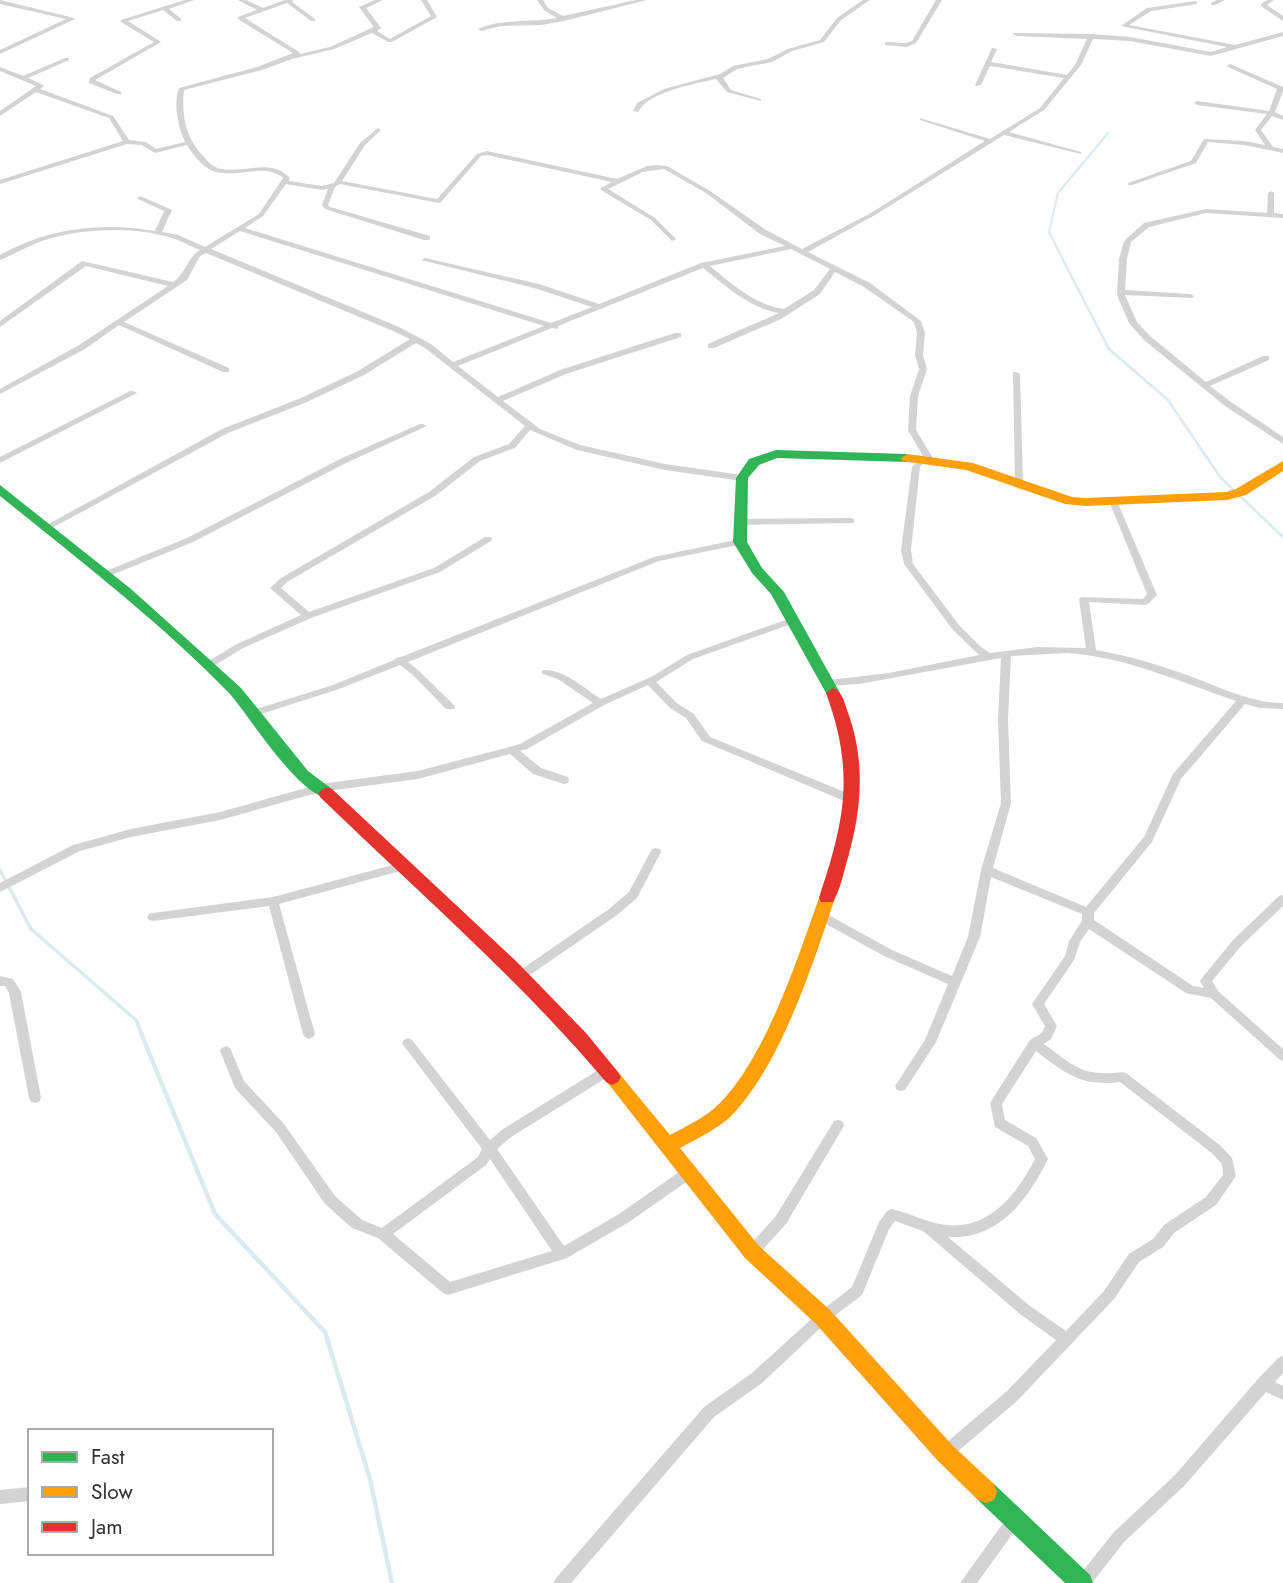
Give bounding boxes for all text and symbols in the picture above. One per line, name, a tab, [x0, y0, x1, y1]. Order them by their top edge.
legend	[28, 1429, 273, 1555]
text: Fast	[91, 1442, 124, 1472]
text: Slow	[91, 1477, 133, 1507]
text: Jam	[88, 1512, 123, 1542]

